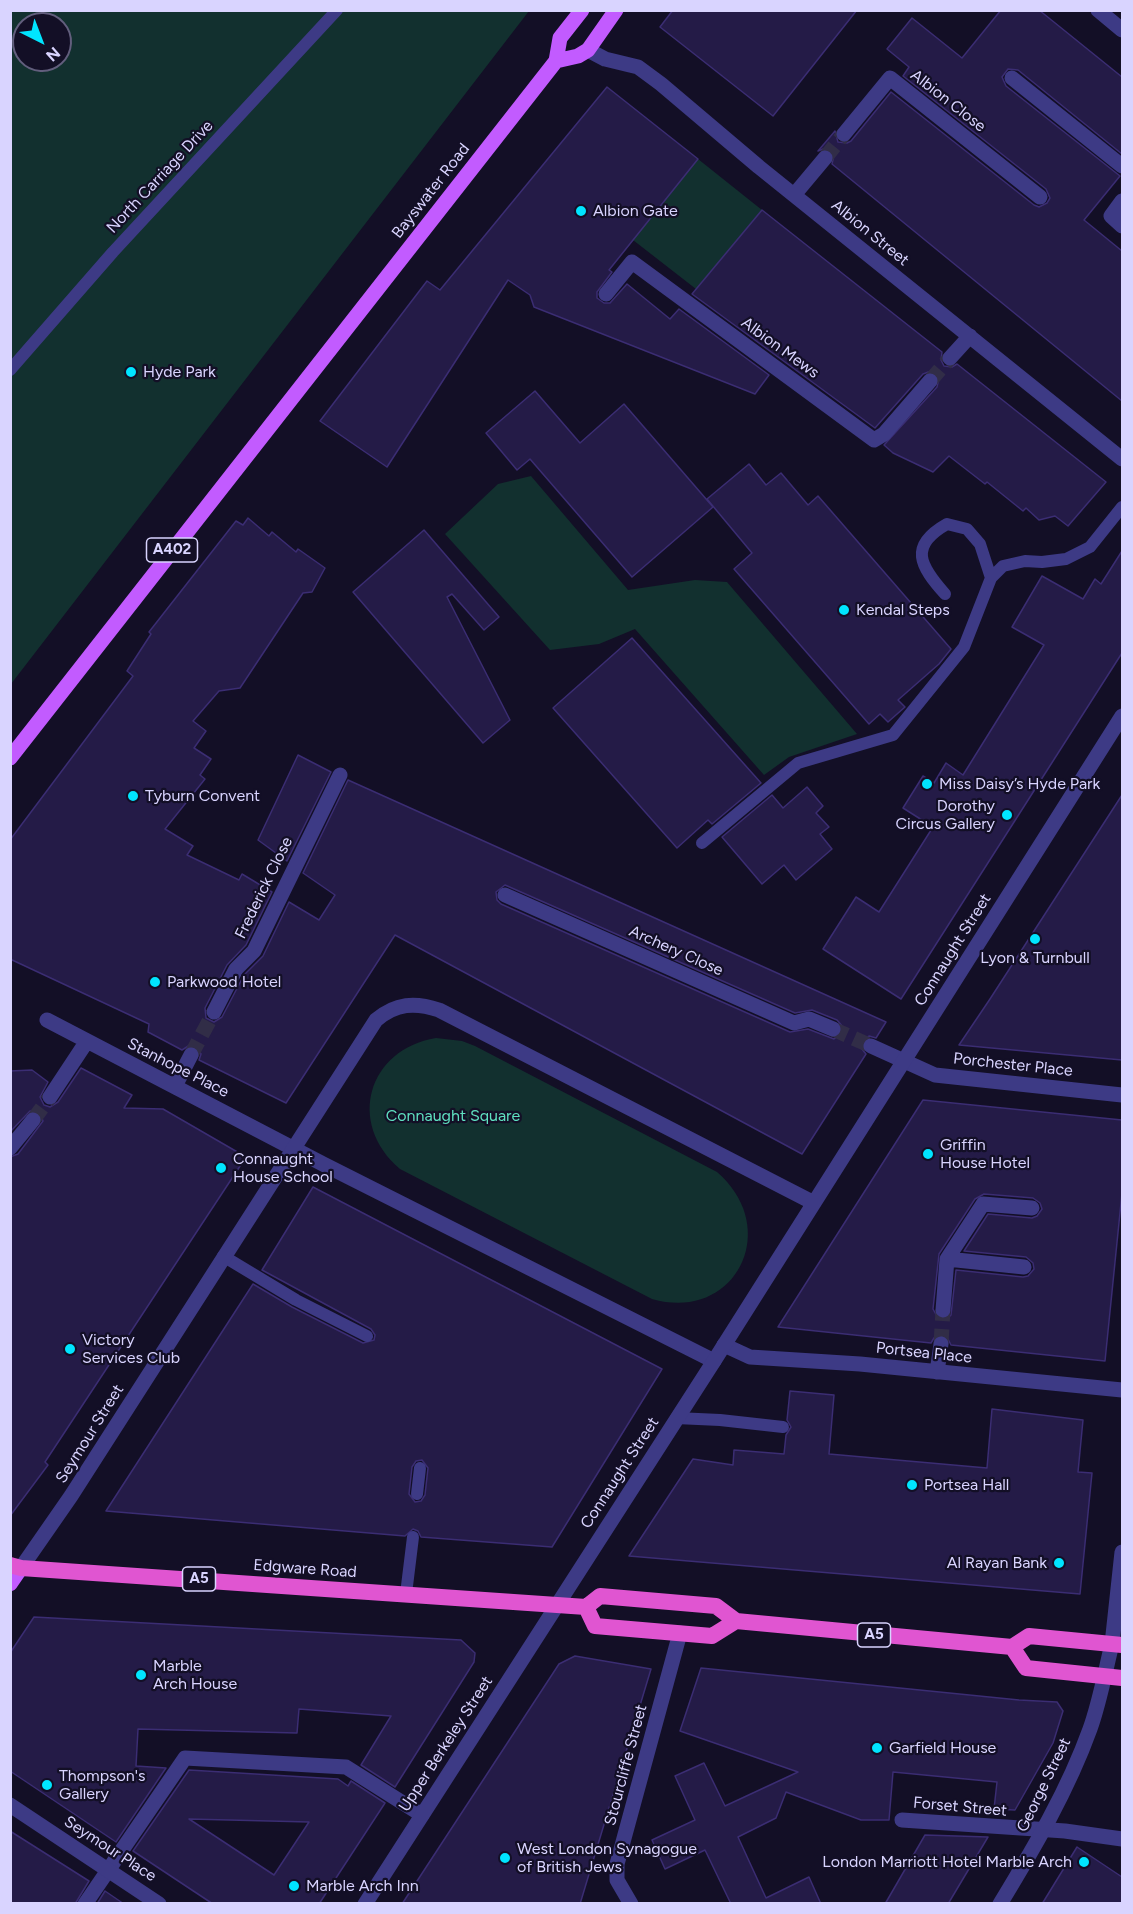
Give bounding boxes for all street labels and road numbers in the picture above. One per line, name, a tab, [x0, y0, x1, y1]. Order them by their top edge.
street label: Albion Close	[907, 66, 989, 136]
street label: North Carriage Drive	[103, 117, 217, 237]
street label: Bayswater Road	[388, 140, 474, 242]
street label: Albion Street	[827, 196, 913, 270]
street label: Albion Mews	[737, 313, 823, 383]
road number: A402	[146, 538, 198, 562]
street label: Frederick Close	[231, 834, 297, 942]
street label: Connaught Street	[911, 890, 995, 1010]
street label: Archery Close	[626, 922, 726, 980]
street label: Stanhope Place	[124, 1034, 232, 1102]
street label: Porchester Place	[952, 1049, 1074, 1081]
street label: Portsea Place	[875, 1338, 973, 1368]
street label: Seymour Street	[52, 1381, 128, 1487]
street label: Connaught Street	[577, 1414, 663, 1532]
street label: Edgware Road	[253, 1556, 357, 1582]
road number: A5	[182, 1567, 216, 1591]
road number: A5	[858, 1623, 890, 1647]
street label: Upper Berkeley Street	[395, 1673, 497, 1815]
street label: Stourcliffe Street	[601, 1702, 651, 1828]
street label: George Street	[1013, 1735, 1075, 1835]
street label: Forset Street	[912, 1793, 1008, 1821]
street label: Seymour Place	[60, 1812, 160, 1886]

